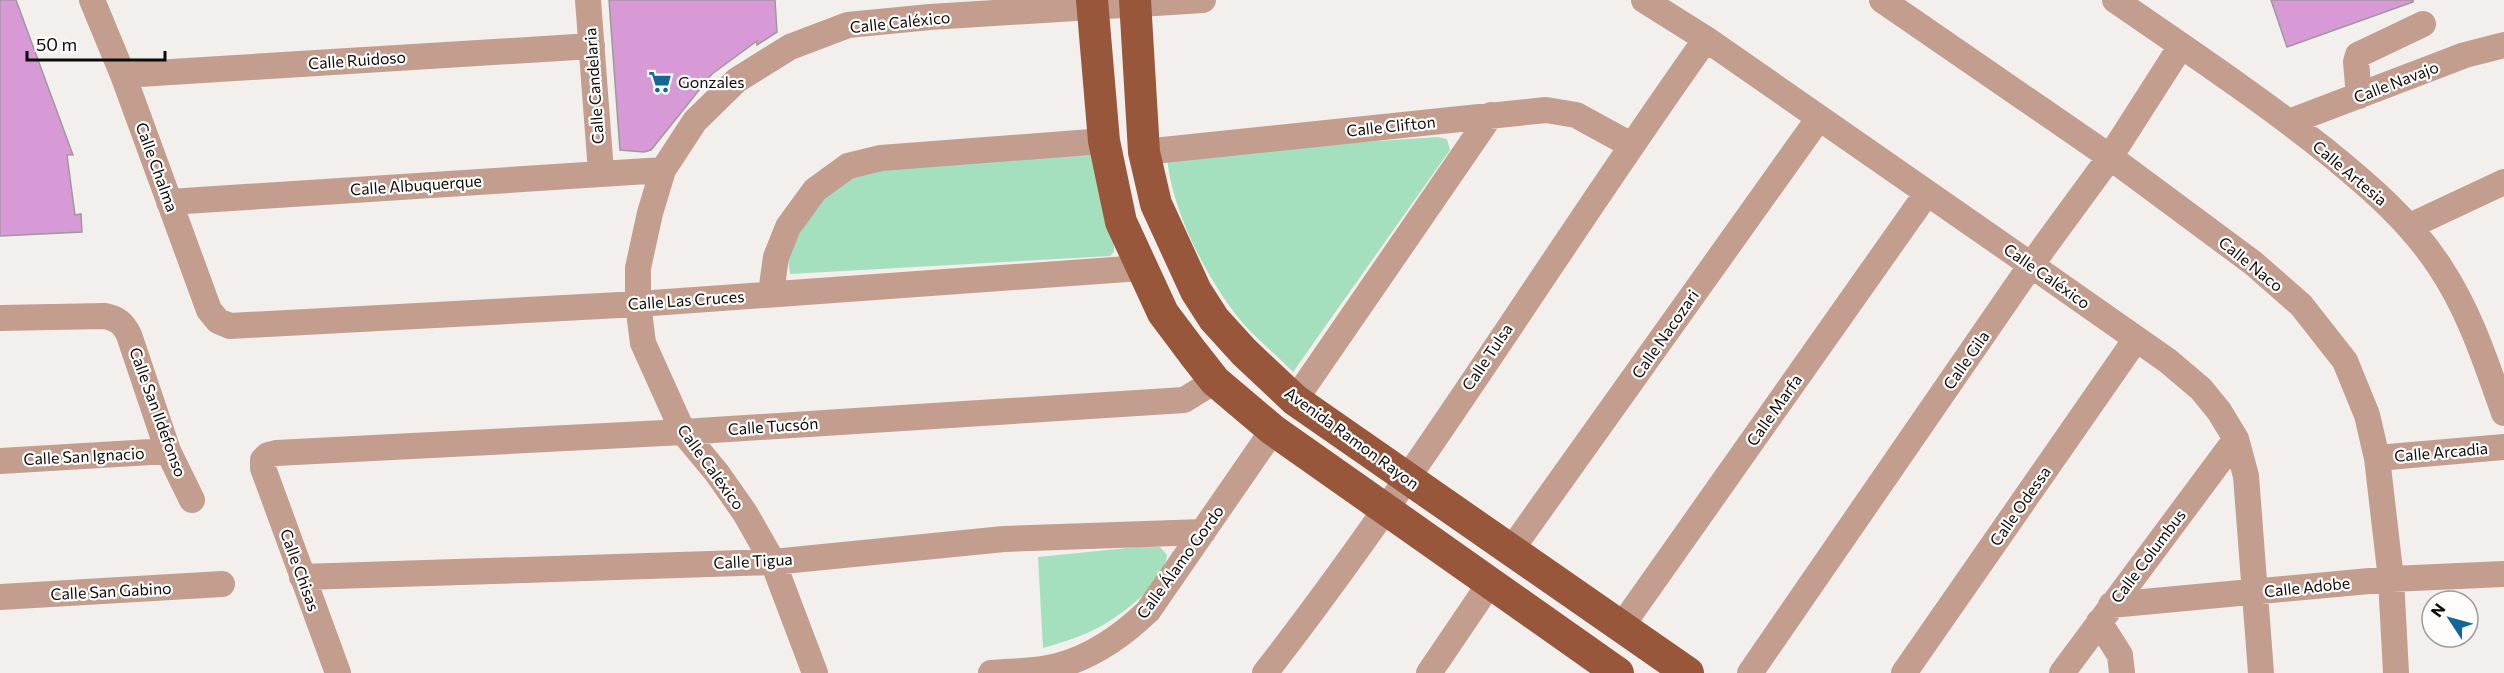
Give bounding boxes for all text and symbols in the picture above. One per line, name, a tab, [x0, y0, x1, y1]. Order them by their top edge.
street label: Calle Caléxico	[849, 7, 951, 36]
scale bar	[27, 24, 165, 62]
street label: Calle Candelaria	[580, 27, 607, 145]
text: 50 m	[36, 33, 77, 55]
street label: Calle Ruidoso	[307, 47, 407, 72]
street label: Calle Navajo	[2351, 57, 2441, 106]
supermarket icon: Gonzales	[647, 69, 673, 95]
place label: Gonzales	[678, 72, 745, 91]
street label: Calle Clifton	[1345, 111, 1436, 140]
street label: Calle Chalma	[132, 119, 182, 214]
street label: Calle Artesia	[2309, 136, 2391, 209]
street label: Calle Albuquerque	[349, 170, 482, 199]
street label: Calle Naco	[2215, 232, 2287, 295]
street label: Calle Caléxico	[2001, 239, 2094, 312]
street label: Calle Las Cruces	[627, 286, 745, 313]
street label: Calle Nacozari	[1627, 286, 1702, 382]
street label: Calle Tulsa	[1457, 320, 1516, 394]
street label: Calle Gila	[1939, 327, 1993, 393]
street label: Calle San Ildefonso	[126, 344, 191, 479]
street label: Calle Marfa	[1742, 370, 1805, 449]
street label: Avenida Ramon Rayon	[1282, 383, 1423, 493]
street label: Calle Tucsón	[727, 413, 819, 438]
street label: Calle Caléxico	[674, 420, 749, 513]
street label: Calle Arcadia	[2393, 438, 2489, 465]
street label: Calle San Ignacio	[23, 443, 145, 468]
street label: Calle Odessa	[1985, 462, 2054, 549]
street label: Calle Álamo Gordo	[1132, 501, 1227, 622]
street label: Calle Columbus	[2106, 505, 2189, 606]
street label: Calle Chisas	[277, 526, 324, 614]
street label: Calle Tigua	[713, 549, 793, 572]
street label: Calle Adobe	[2263, 573, 2351, 600]
street label: Calle San Gabino	[50, 578, 172, 603]
north arrow	[2420, 589, 2480, 649]
text: N	[2426, 599, 2449, 620]

